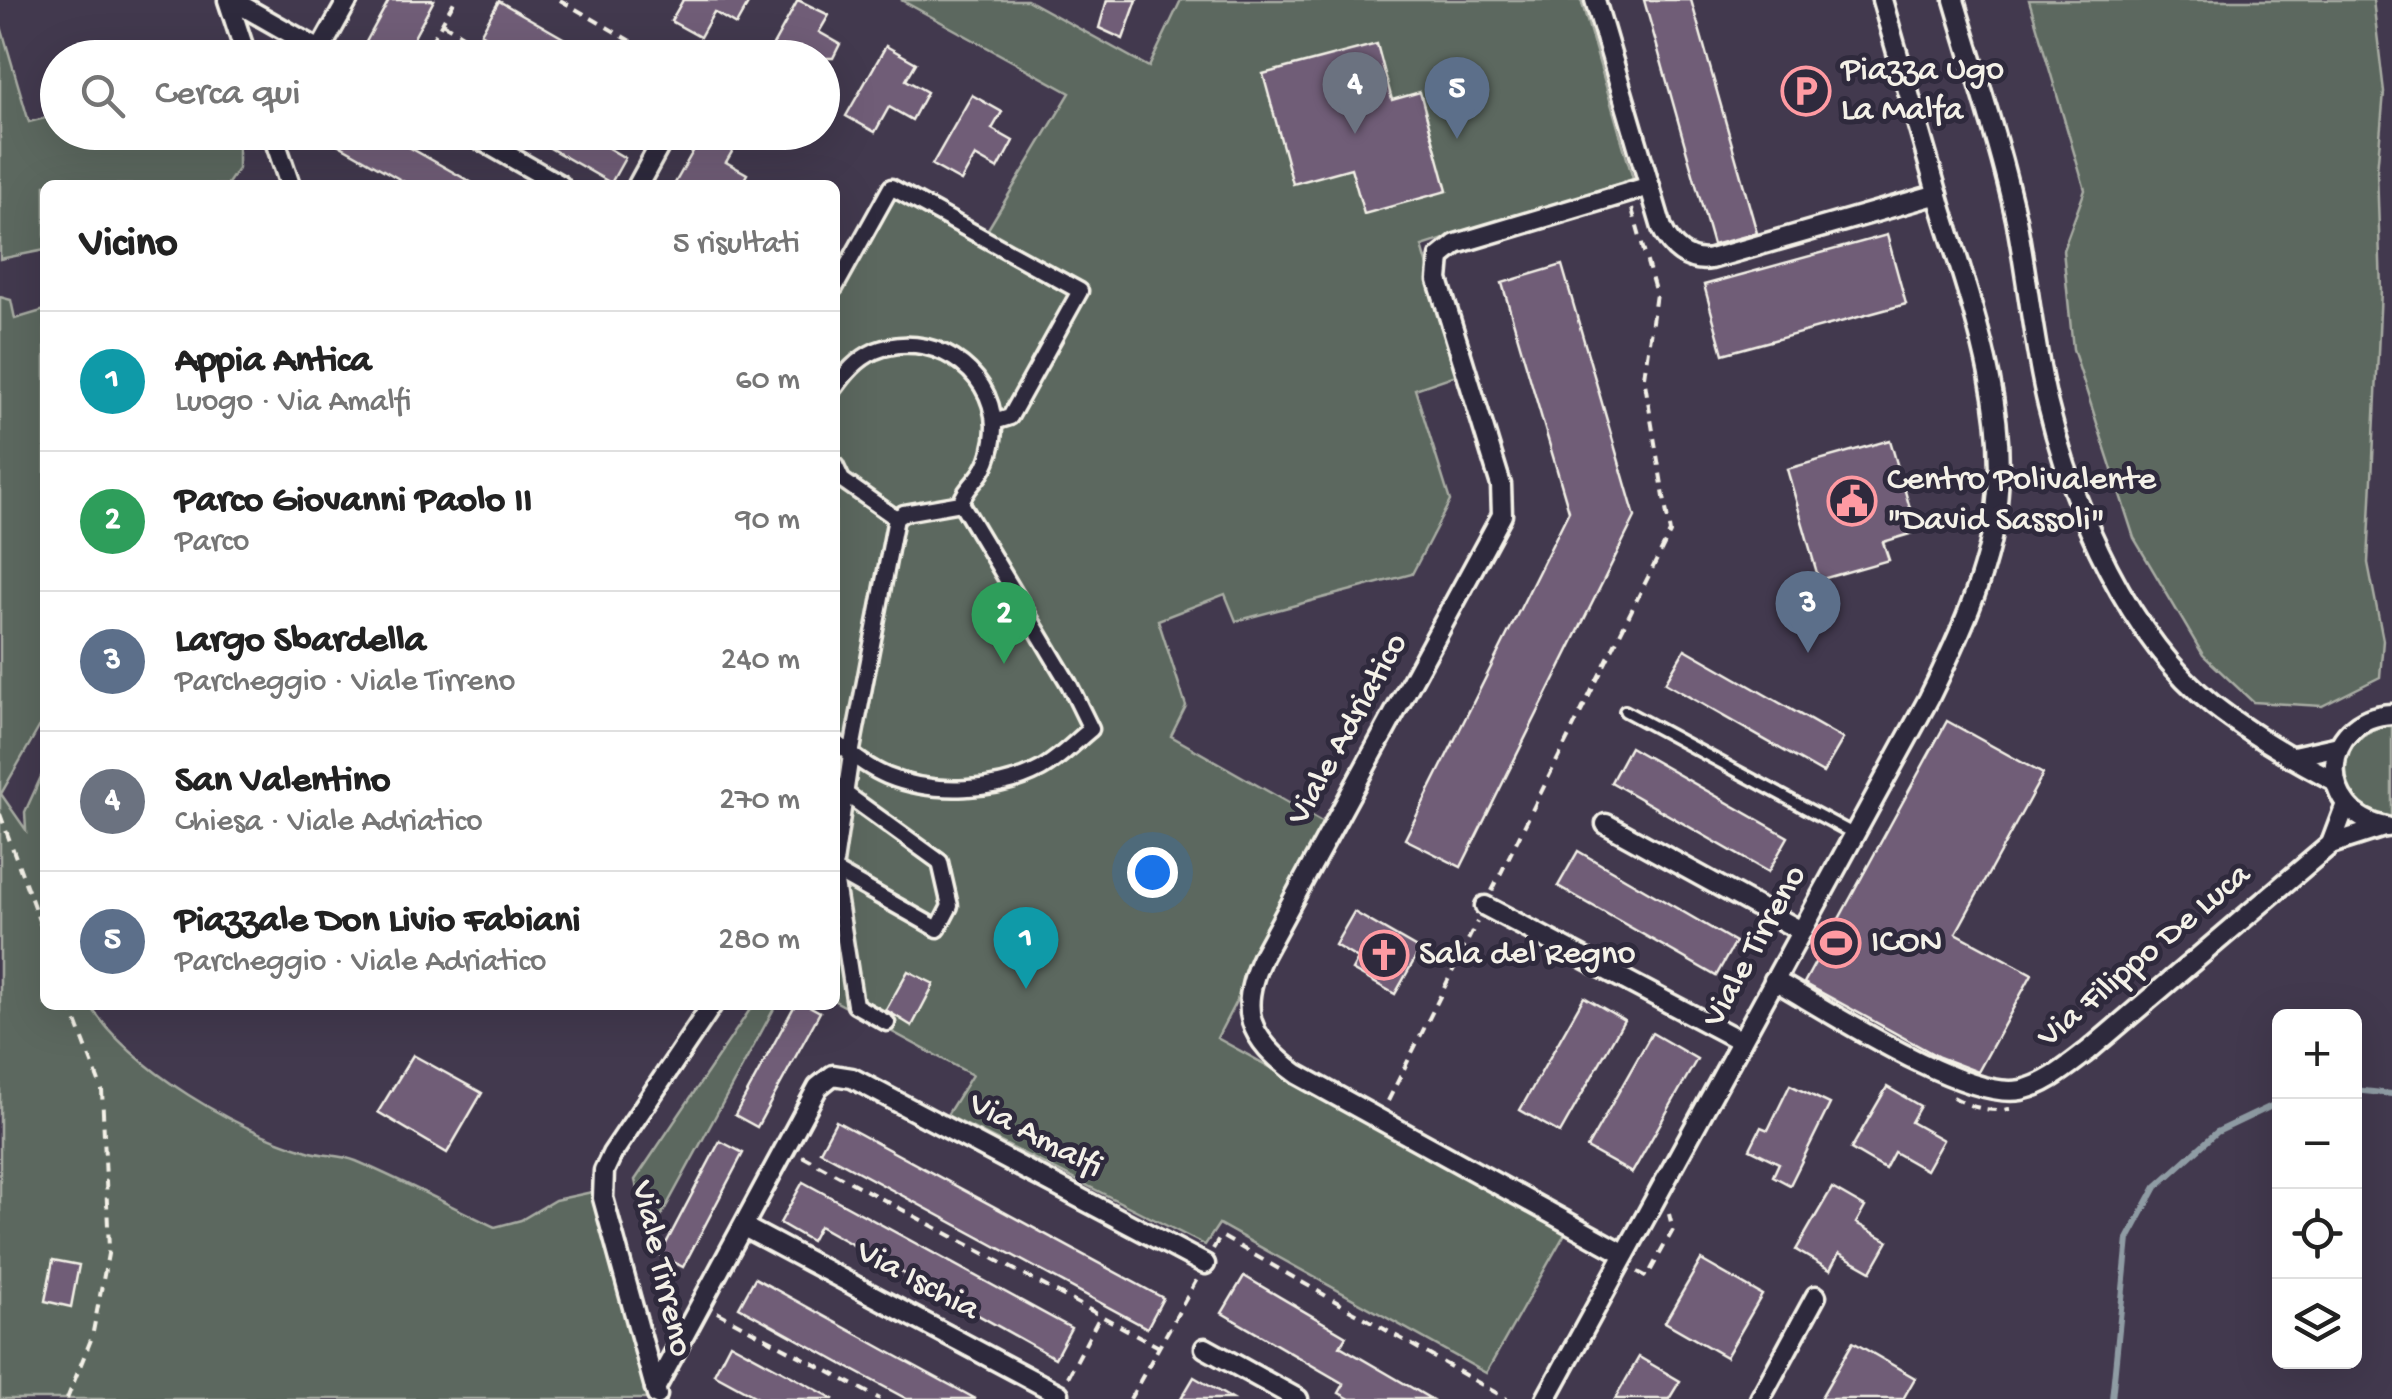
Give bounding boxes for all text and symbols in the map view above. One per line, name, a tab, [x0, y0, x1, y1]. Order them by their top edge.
search box	[40, 40, 840, 150]
place label: Piazza Ugo La Malfa	[1840, 51, 2004, 132]
pin: 4	[1322, 52, 1388, 134]
pin: 5	[1424, 56, 1490, 139]
parking icon: Piazza Ugo La Malfa	[1780, 65, 1832, 117]
icon: search	[75, 68, 130, 123]
text: Cerca qui	[155, 73, 300, 117]
text: Vicino	[80, 221, 178, 270]
text: 5 risultati	[673, 226, 800, 264]
text: Appia Antica	[175, 340, 371, 384]
text: 1	[106, 362, 119, 400]
text: 60 m	[735, 362, 800, 400]
text: Luogo · Via Amalfi	[175, 384, 412, 422]
place label: Centro Polivalente "David Sassoli"	[1887, 461, 2157, 542]
public building icon: Centro Polivalente "David Sassoli"	[1826, 475, 1878, 527]
text: Parco Giovanni Paolo II	[175, 480, 532, 524]
text: 2	[105, 502, 120, 540]
text: 90 m	[736, 502, 800, 540]
text: Parco	[175, 524, 249, 562]
pin: 3	[1776, 570, 1840, 653]
pin: 2	[972, 582, 1036, 664]
text: Largo Sbardella	[175, 620, 426, 664]
street label: Viale Adriatico	[1279, 627, 1419, 834]
text: 3	[104, 642, 121, 680]
text: 240 m	[721, 642, 800, 680]
text: Parcheggio · Viale Tirreno	[175, 664, 515, 702]
text: San Valentino	[175, 760, 391, 804]
text: 4	[105, 782, 120, 820]
text: 270 m	[719, 782, 800, 820]
text: Chiesa · Viale Adriatico	[175, 804, 483, 842]
your location	[1127, 847, 1178, 898]
street label: Via Filippo De Luca	[2029, 855, 2261, 1059]
street label: Viale Tirreno	[1694, 859, 1817, 1036]
text: Piazzale Don Livio Fabiani	[175, 900, 581, 944]
pin: 1	[994, 906, 1058, 989]
sports icon: ICON	[1810, 917, 1862, 969]
text: 5	[104, 922, 121, 960]
text: 280 m	[718, 922, 800, 960]
place label: ICON	[1871, 923, 1942, 964]
church icon: Sala del Regno	[1358, 929, 1410, 981]
place label: Sala del Regno	[1419, 935, 1636, 976]
text: Parcheggio · Viale Adriatico	[175, 944, 546, 982]
map controls	[2272, 1009, 2362, 1369]
button: +	[2272, 1009, 2362, 1099]
street label: Via Amalfi	[960, 1084, 1109, 1189]
button: −	[2272, 1099, 2362, 1189]
street label: Viale Tirreno	[620, 1176, 700, 1361]
button: locate	[2272, 1189, 2362, 1279]
street label: Via Ischia	[847, 1232, 987, 1332]
button: layers	[2272, 1279, 2362, 1369]

